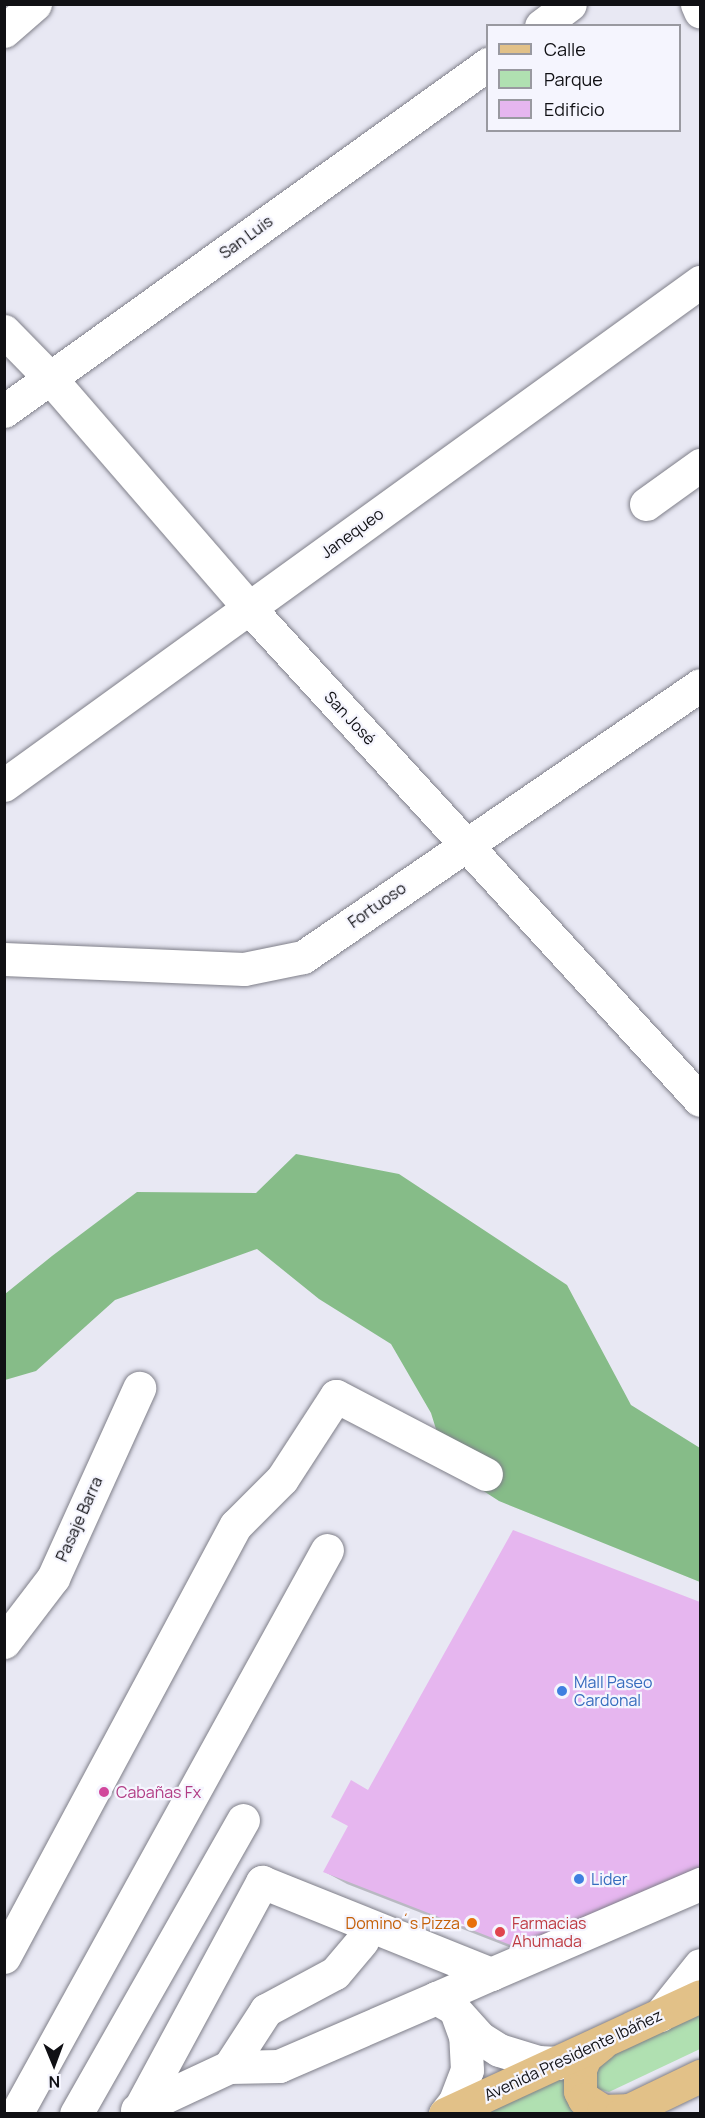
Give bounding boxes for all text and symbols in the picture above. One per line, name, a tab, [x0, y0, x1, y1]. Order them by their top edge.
legend	[486, 24, 681, 132]
text: Calle	[544, 37, 586, 61]
text: Parque	[544, 67, 603, 91]
text: Edificio	[544, 97, 605, 121]
street label: San Luis	[216, 211, 276, 263]
street label: Janequeo	[317, 504, 387, 562]
street label: San José	[320, 687, 380, 749]
street label: Fortuoso	[344, 878, 410, 932]
street label: Pasaje Barra	[52, 1474, 106, 1564]
place label: Mall Paseo Cardonal	[574, 1672, 652, 1710]
marker: Mall Paseo Cardonal	[555, 1684, 569, 1698]
place label: Cabañas Fx	[116, 1782, 201, 1802]
marker: Cabañas Fx	[97, 1785, 111, 1799]
place label: Lider	[591, 1869, 628, 1889]
marker: Lider	[572, 1872, 586, 1886]
place label: Domino´s Pizza	[345, 1913, 460, 1933]
place label: Farmacias Ahumada	[512, 1913, 586, 1951]
marker: Domino´s Pizza	[465, 1916, 479, 1930]
marker: Farmacias Ahumada	[493, 1925, 507, 1939]
street label: Avenida Presidente Ibáñez	[481, 2005, 665, 2105]
north arrow	[24, 2034, 84, 2094]
text: N	[48, 2071, 60, 2093]

